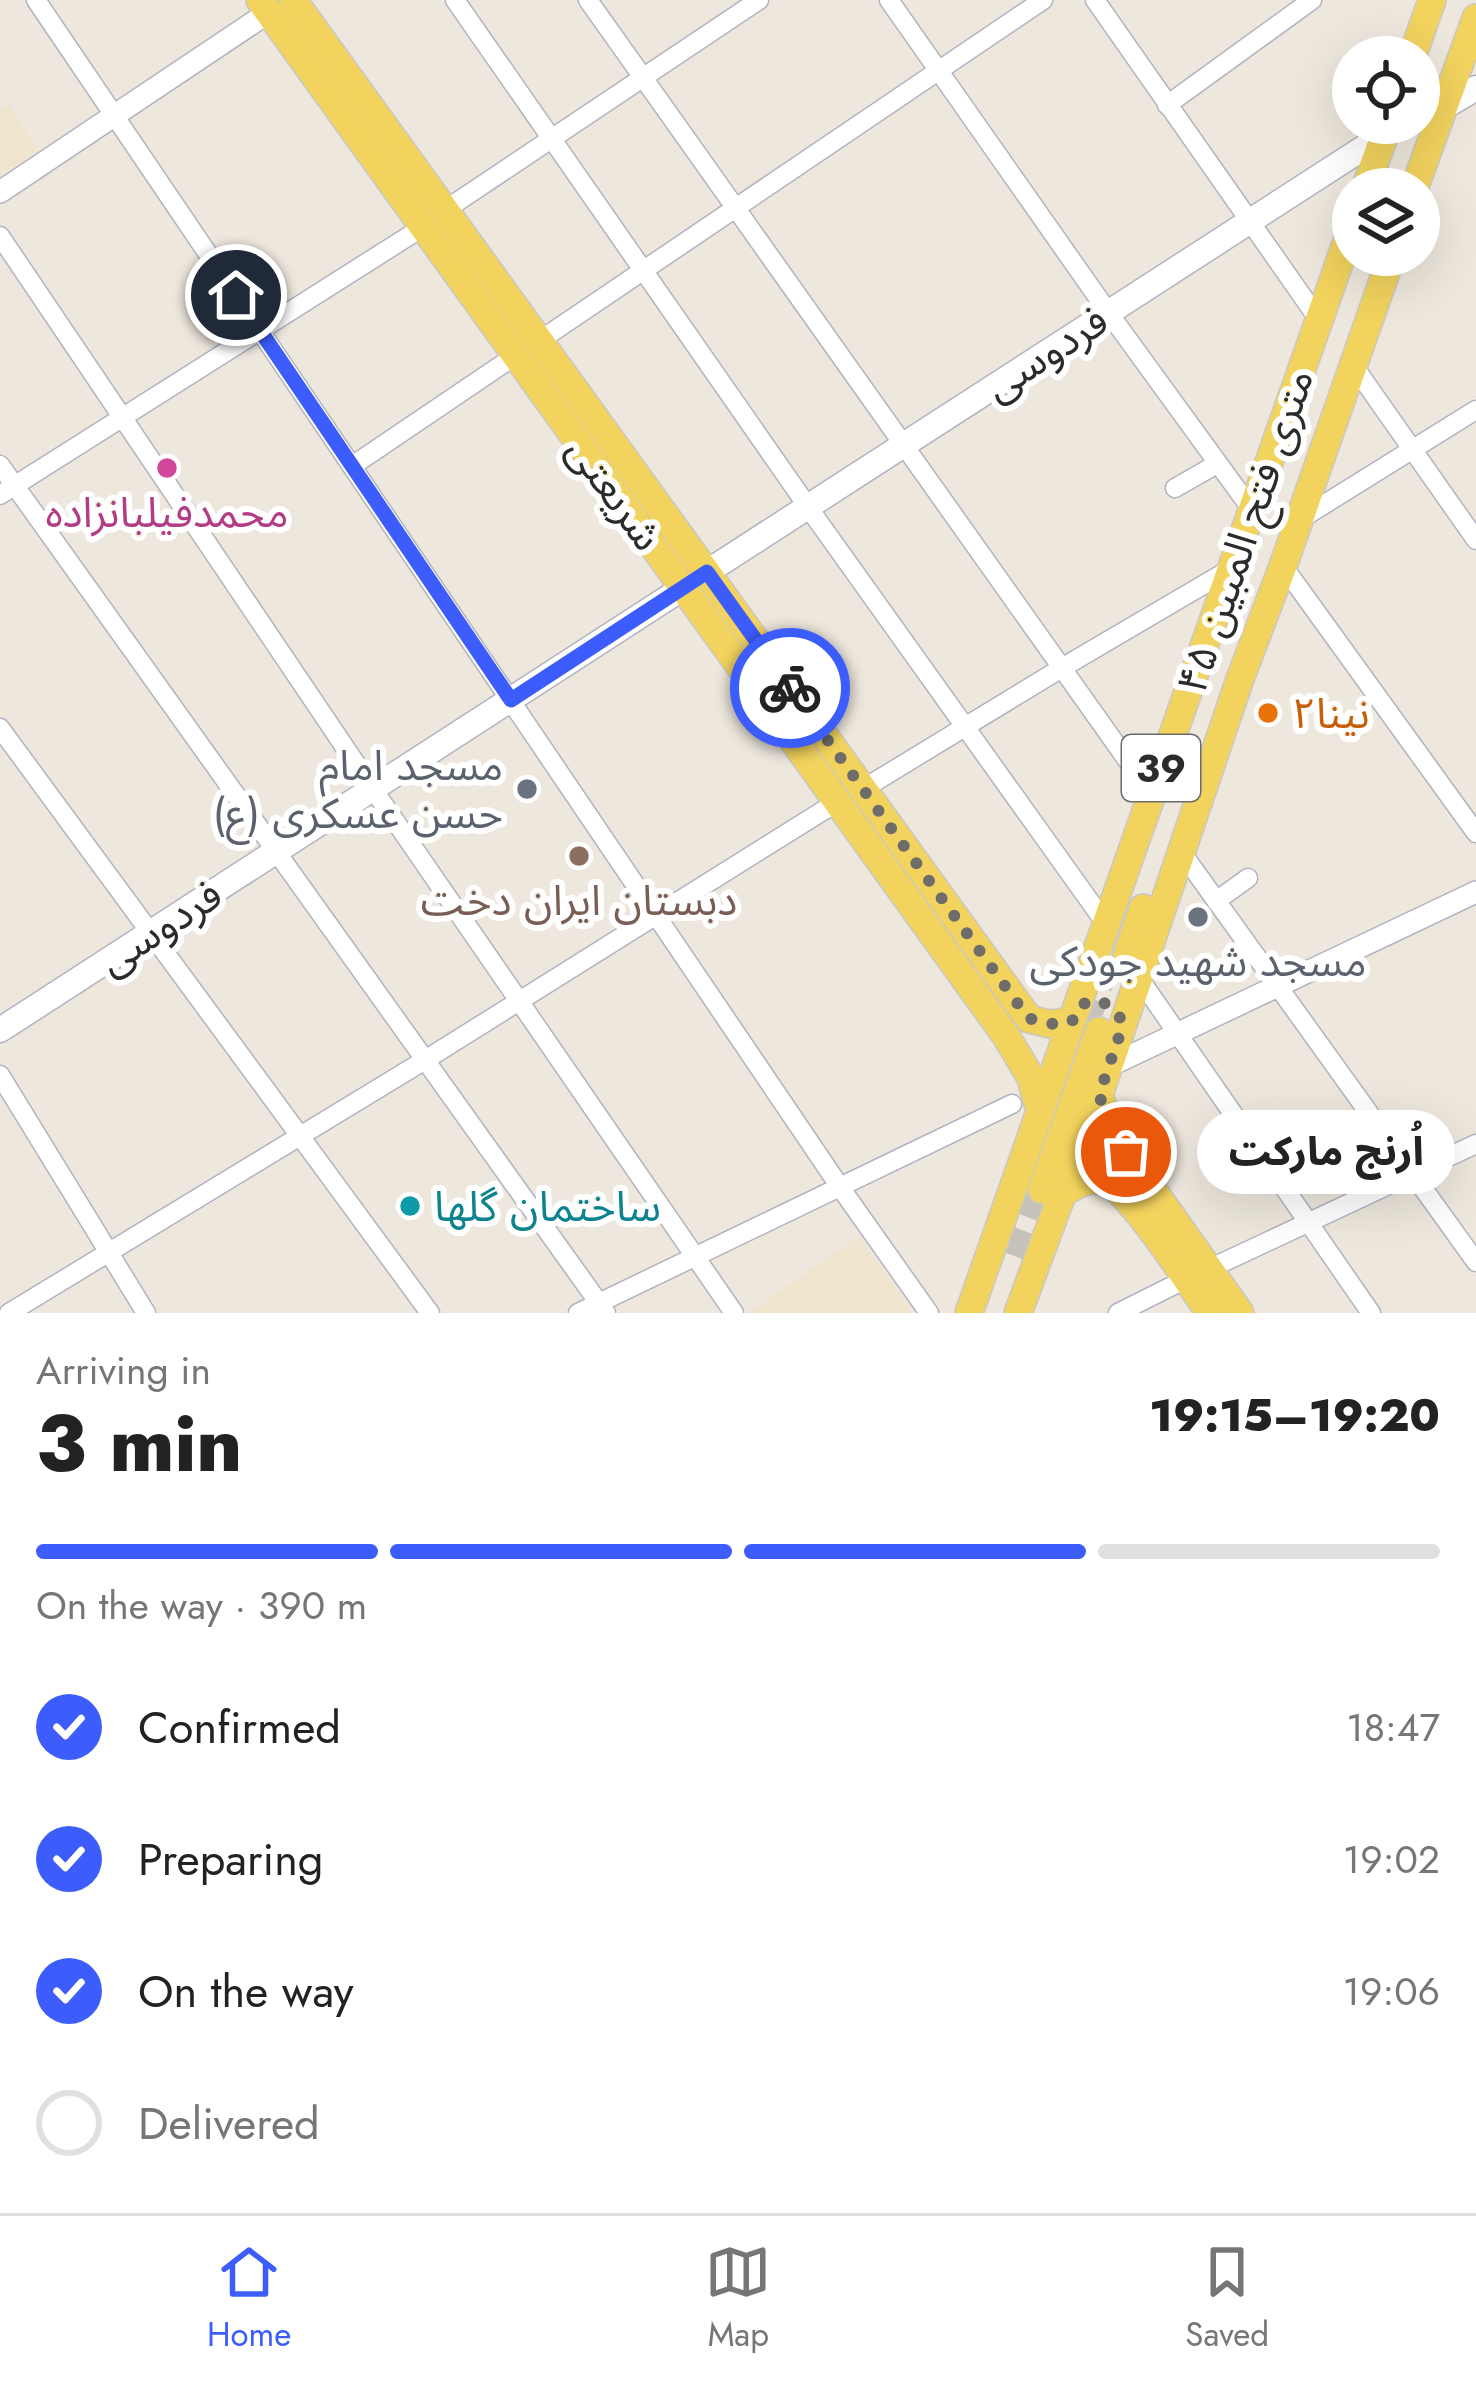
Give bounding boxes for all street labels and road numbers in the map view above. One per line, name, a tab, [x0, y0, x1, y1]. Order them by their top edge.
street label: فردوسی	[972, 290, 1120, 416]
street label: ۴۵ متری فتح المبین	[1161, 360, 1330, 702]
street label: شریعتی	[552, 423, 678, 563]
road number: 39	[1122, 735, 1200, 801]
street label: فردوسی	[86, 864, 234, 990]

